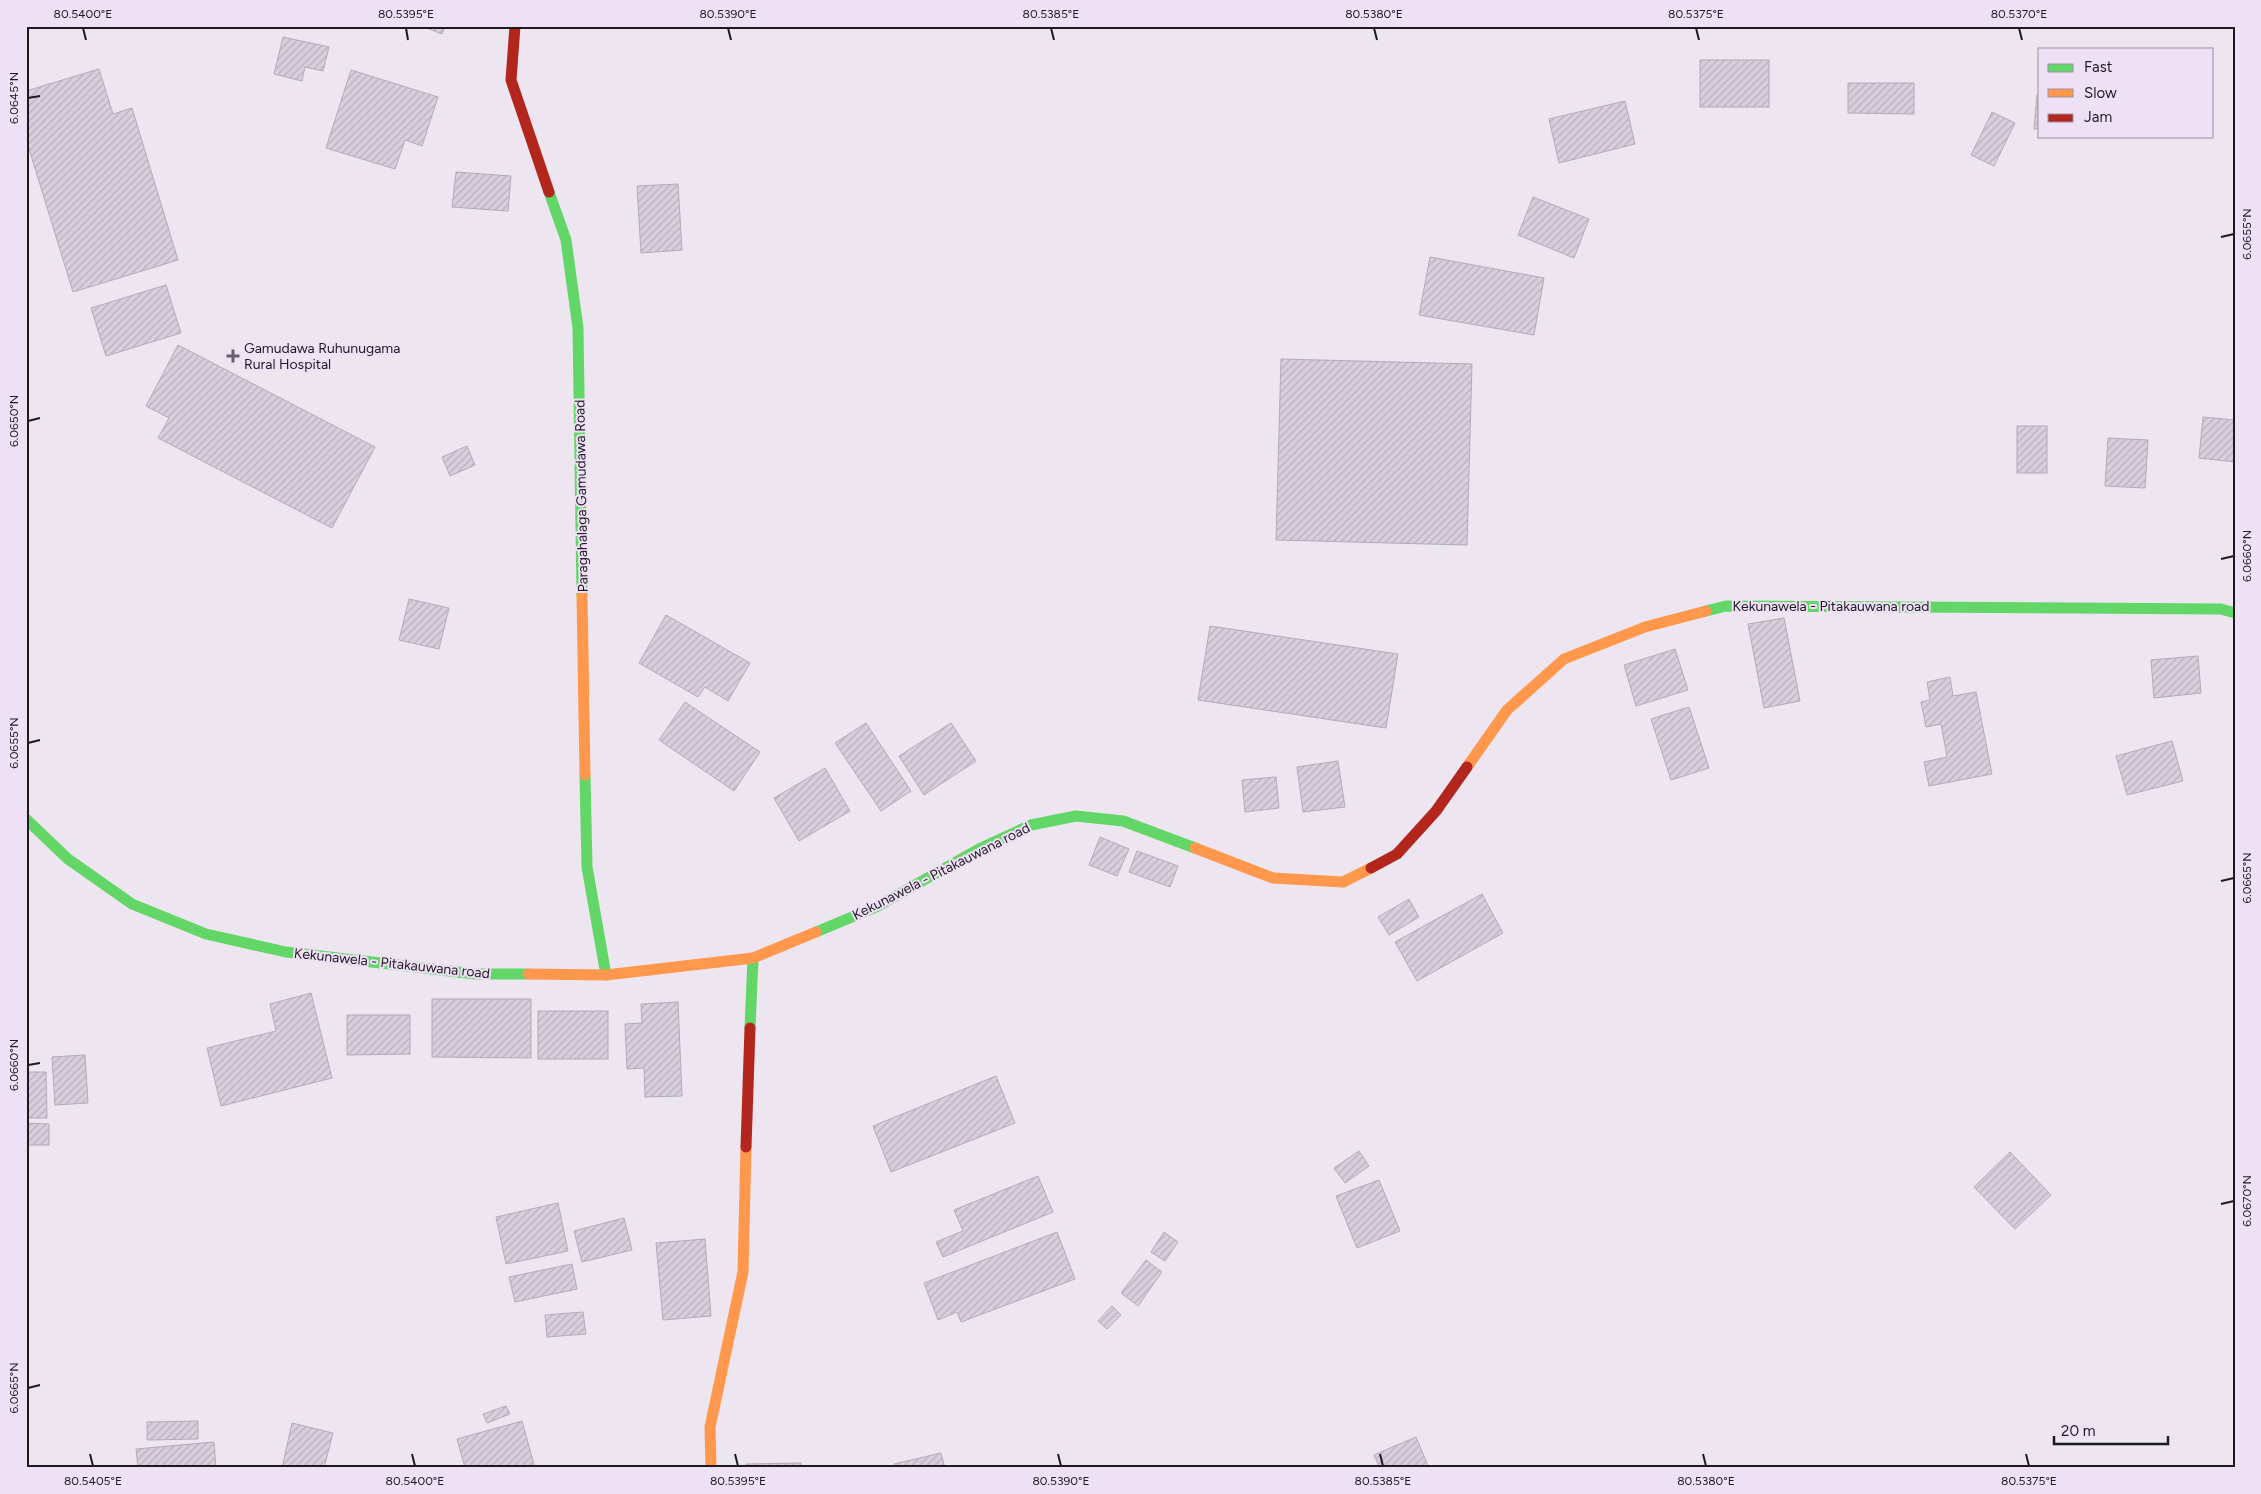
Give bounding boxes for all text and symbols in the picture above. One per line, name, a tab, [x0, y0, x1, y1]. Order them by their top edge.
text: 80.5400°E	[54, 7, 112, 21]
text: 80.5395°E	[378, 7, 434, 21]
text: 80.5390°E	[699, 7, 757, 21]
text: 80.5385°E	[1023, 7, 1079, 21]
text: 80.5380°E	[1345, 7, 1403, 21]
text: 80.5375°E	[1668, 7, 1724, 21]
text: 80.5370°E	[1991, 7, 2047, 21]
legend	[2038, 48, 2214, 138]
text: Fast	[2084, 58, 2113, 76]
text: 6.0645°N	[7, 72, 21, 124]
text: Slow	[2084, 84, 2117, 102]
text: Jam	[2084, 108, 2112, 126]
text: 6.0655°N	[2240, 208, 2254, 260]
place label: Gamudawa Ruhunugama Rural Hospital	[244, 340, 400, 373]
marker: Gamudawa Ruhunugama Rural Hospital	[226, 349, 240, 363]
text: 6.0650°N	[7, 395, 21, 447]
street label: Paragahalaga Gamudawa Road	[571, 399, 592, 592]
text: 6.0660°N	[2240, 530, 2254, 582]
street label: Kekunawela - Pitakauwana road	[1733, 598, 1929, 615]
text: 6.0655°N	[7, 717, 21, 769]
street label: Kekunawela - Pitakauwana road	[850, 819, 1033, 924]
text: 6.0665°N	[2240, 852, 2254, 904]
street label: Kekunawela - Pitakauwana road	[293, 945, 491, 982]
text: 6.0660°N	[7, 1039, 21, 1091]
text: 6.0670°N	[2240, 1175, 2254, 1227]
text: 6.0665°N	[7, 1362, 21, 1414]
scale bar	[2054, 1414, 2167, 1446]
text: 20 m	[2061, 1422, 2095, 1440]
text: 80.5405°E	[64, 1474, 122, 1488]
text: 80.5400°E	[386, 1474, 444, 1488]
text: 80.5395°E	[710, 1474, 766, 1488]
text: 80.5390°E	[1032, 1474, 1090, 1488]
text: 80.5385°E	[1355, 1474, 1411, 1488]
text: 80.5380°E	[1677, 1474, 1735, 1488]
text: 80.5375°E	[2001, 1474, 2057, 1488]

